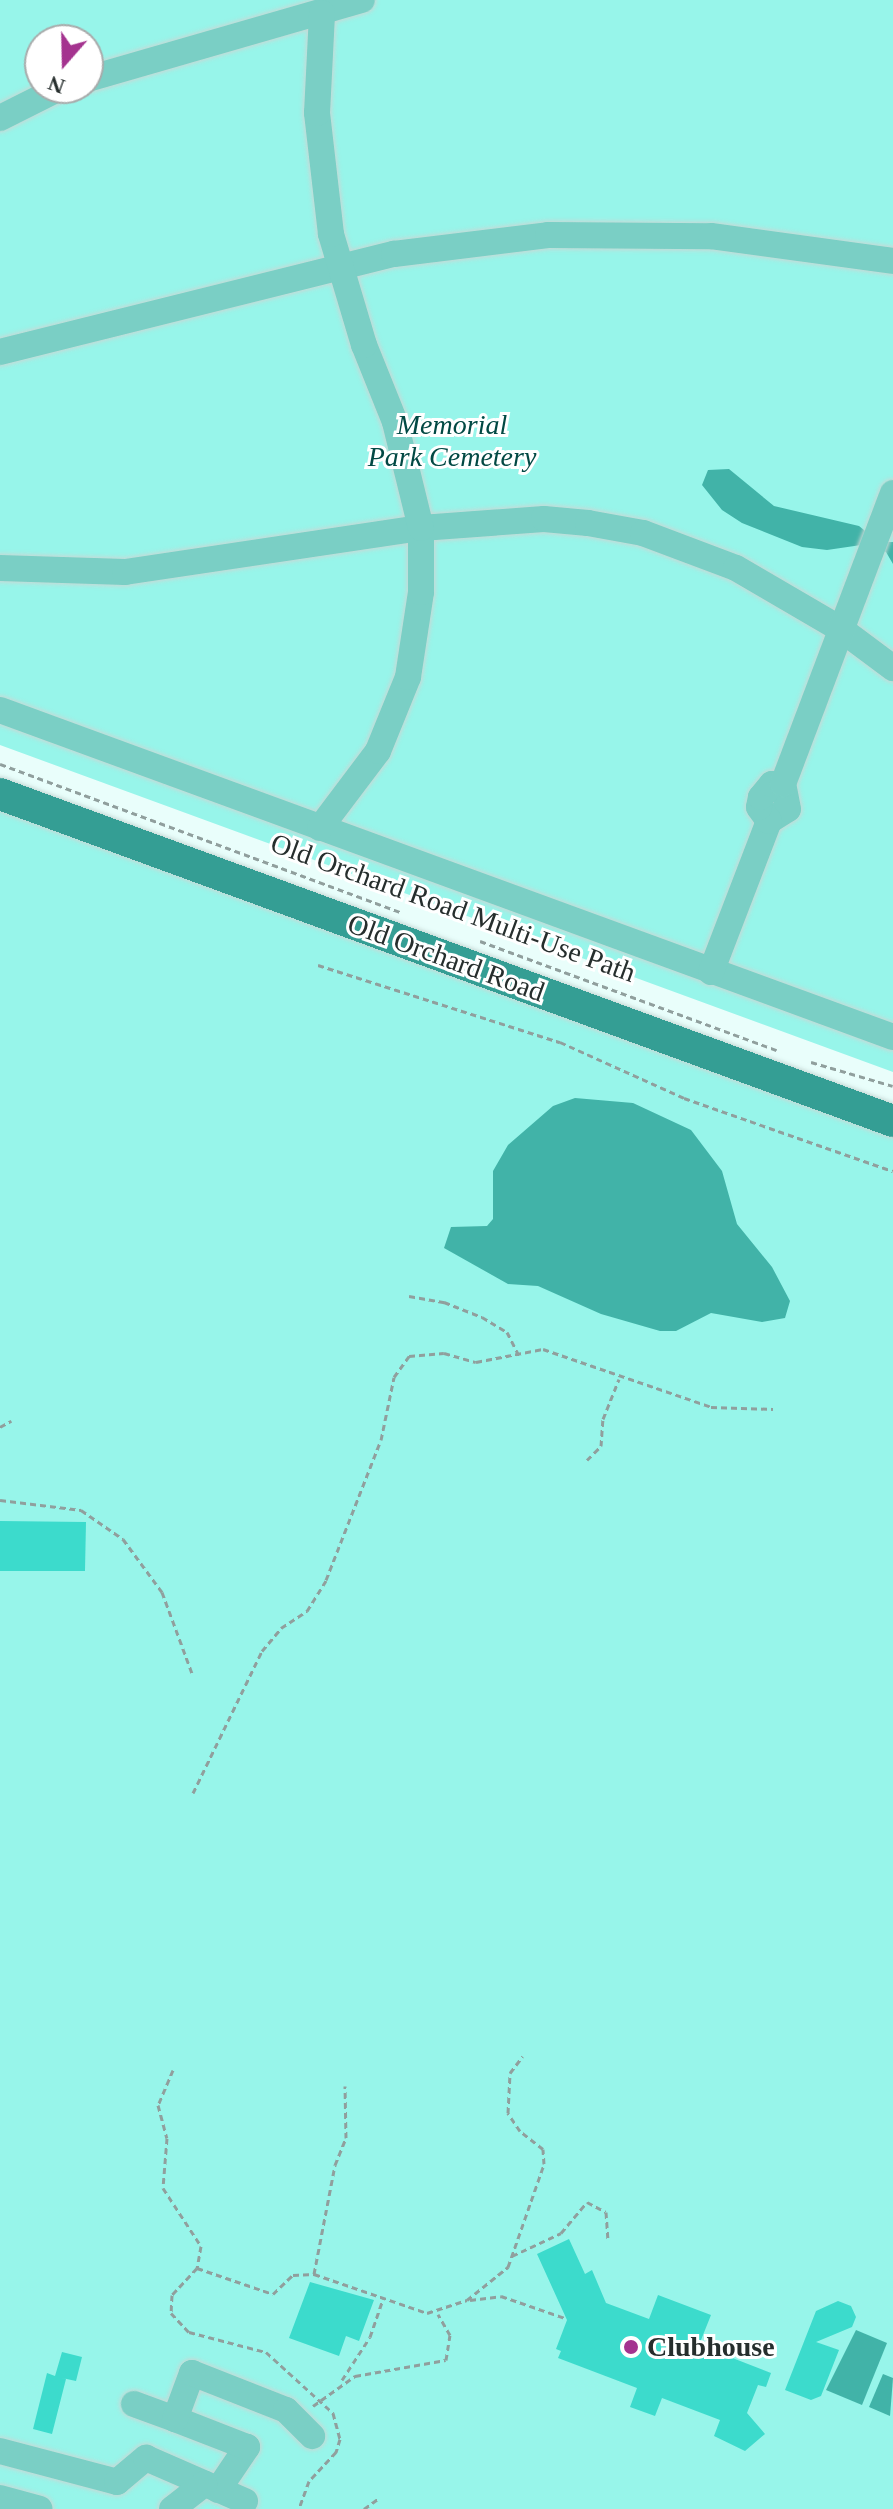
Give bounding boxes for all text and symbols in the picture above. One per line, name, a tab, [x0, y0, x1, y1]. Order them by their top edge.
north arrow	[24, 24, 104, 104]
text: N	[45, 71, 68, 100]
park label: Memorial Park Cemetery	[368, 408, 536, 474]
street label: Old Orchard Road Multi-Use Path	[266, 826, 640, 990]
street label: Old Orchard Road	[343, 907, 549, 1009]
place label: Clubhouse	[647, 2330, 775, 2364]
marker: Clubhouse	[622, 2338, 640, 2356]

